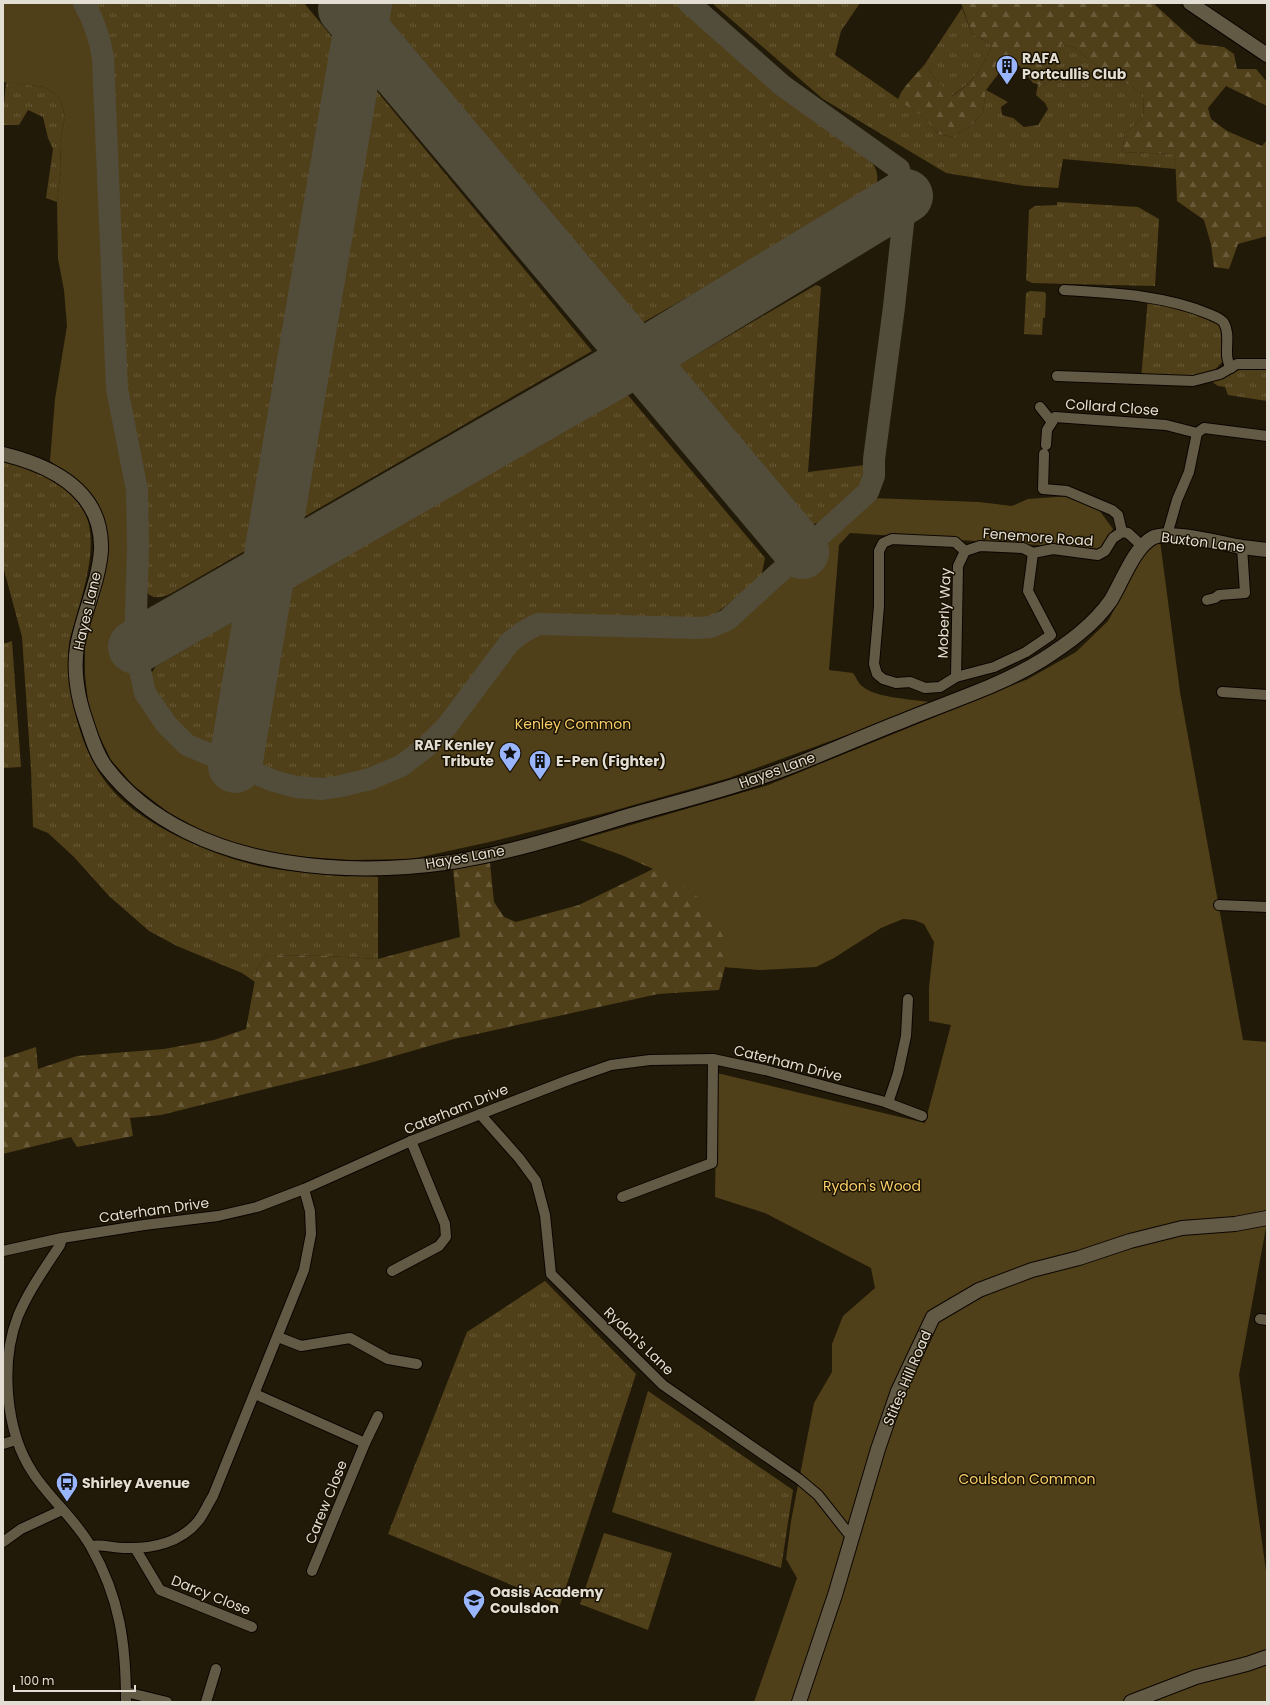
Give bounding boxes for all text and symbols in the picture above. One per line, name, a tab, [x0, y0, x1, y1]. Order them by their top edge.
place label: RAFA Portcullis Club	[1022, 48, 1127, 84]
building icon: RAFA Portcullis Club	[994, 53, 1020, 86]
street label: Collard Close	[1065, 394, 1160, 420]
street label: Fenemore Road	[982, 523, 1094, 551]
street label: Buxton Lane	[1160, 527, 1246, 557]
street label: Moberly Way	[932, 567, 956, 659]
street label: Hayes Lane	[68, 570, 106, 652]
park label: Kenley Common	[515, 714, 631, 734]
place label: RAF Kenley Tribute	[415, 735, 494, 771]
place icon: RAF Kenley Tribute	[497, 740, 523, 773]
street label: Hayes Lane	[736, 747, 818, 793]
building icon: E-Pen (Fighter)	[527, 748, 553, 781]
place label: E-Pen (Fighter)	[556, 751, 666, 771]
street label: Hayes Lane	[424, 840, 506, 874]
street label: Caterham Drive	[732, 1040, 845, 1086]
street label: Caterham Drive	[401, 1079, 511, 1139]
park label: Rydon's Wood	[823, 1176, 921, 1196]
street label: Caterham Drive	[98, 1192, 211, 1228]
street label: Rydon's Lane	[600, 1302, 679, 1380]
street label: Stites Hill Road	[878, 1327, 936, 1429]
street label: Carew Close	[300, 1457, 352, 1547]
park label: Coulsdon Common	[958, 1469, 1096, 1489]
bus stop icon: Shirley Avenue	[54, 1470, 80, 1503]
place label: Shirley Avenue	[82, 1473, 190, 1493]
street label: Darcy Close	[168, 1570, 254, 1620]
place label: Oasis Academy Coulsdon	[490, 1582, 603, 1618]
school or university icon: Oasis Academy Coulsdon	[461, 1587, 487, 1620]
scale bar	[14, 1667, 135, 1693]
text: 100 m	[20, 1672, 54, 1689]

